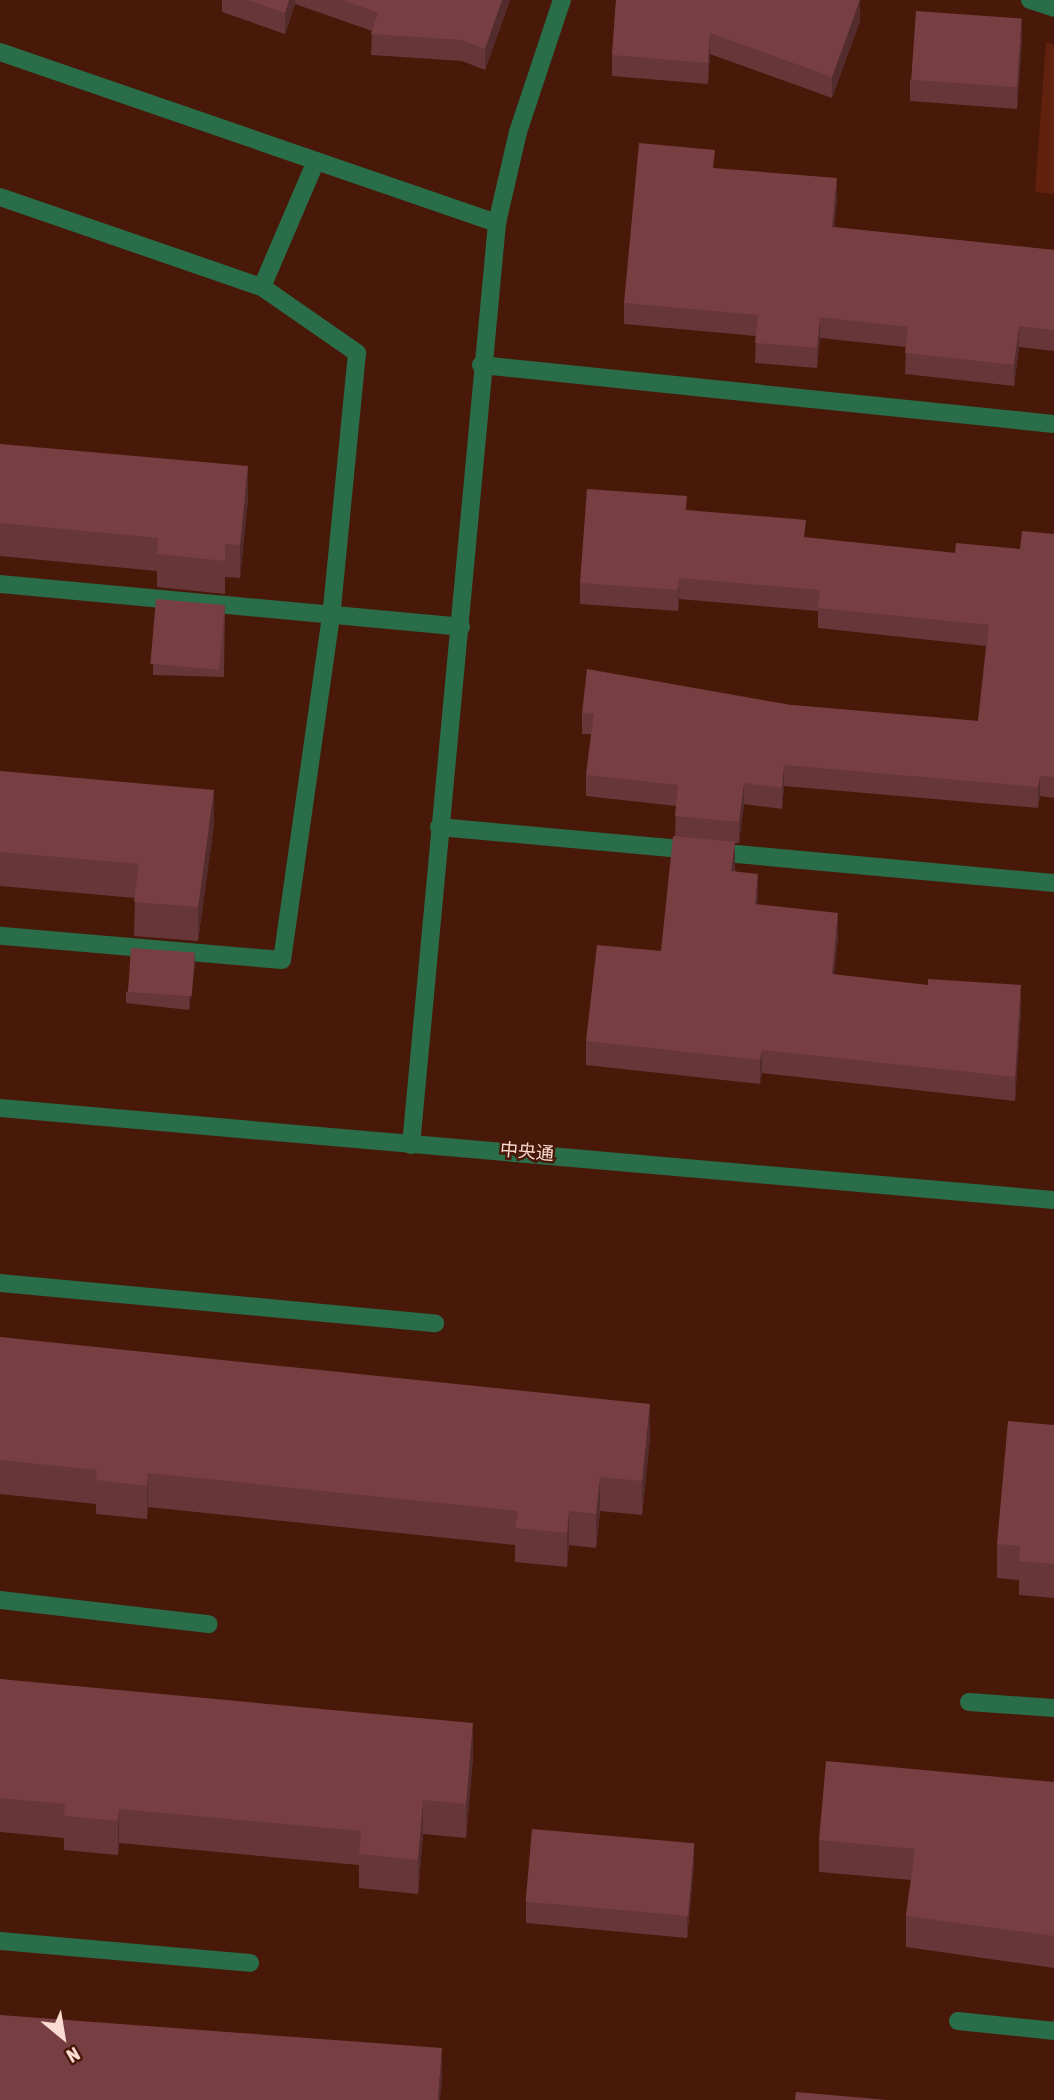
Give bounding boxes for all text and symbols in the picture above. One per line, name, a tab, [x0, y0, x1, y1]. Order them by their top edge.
street label: 中央通	[499, 1139, 555, 1165]
north arrow	[28, 2002, 98, 2072]
text: N	[63, 2043, 84, 2068]

